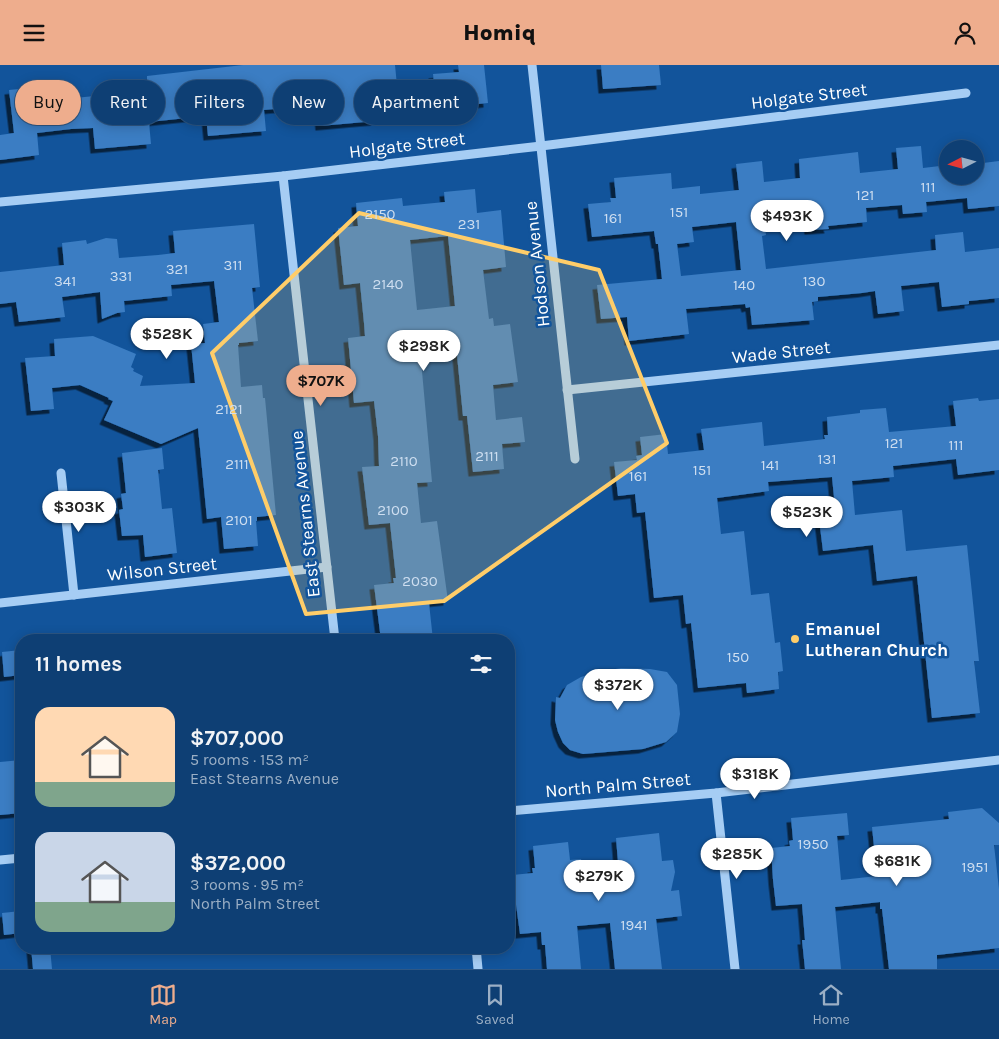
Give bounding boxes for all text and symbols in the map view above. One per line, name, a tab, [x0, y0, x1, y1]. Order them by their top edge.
icon: menu	[20, 19, 48, 47]
icon: person	[951, 19, 979, 47]
text: Homiq	[463, 20, 536, 46]
street label: Holgate Street	[750, 78, 868, 114]
chip: Buy	[15, 80, 81, 125]
chip: Rent	[91, 80, 165, 125]
chip: Filters	[175, 80, 263, 125]
chip: New	[273, 80, 344, 125]
chip: Apartment	[354, 80, 478, 125]
street label: Holgate Street	[348, 127, 466, 163]
north arrow	[939, 140, 984, 185]
map controls	[939, 140, 984, 185]
house number: 111	[921, 178, 935, 196]
house number: 121	[856, 186, 874, 204]
pin: $493K	[752, 199, 822, 242]
street label: Hodson Avenue	[519, 200, 555, 328]
house number: 151	[670, 203, 688, 221]
house number: 2150	[364, 205, 396, 223]
text: $493K	[762, 206, 812, 225]
house number: 161	[604, 209, 622, 227]
house number: 231	[458, 215, 480, 233]
house number: 311	[224, 256, 242, 274]
house number: 321	[166, 260, 188, 278]
house number: 331	[110, 267, 132, 285]
house number: 341	[54, 272, 76, 290]
house number: 130	[803, 272, 825, 290]
house number: 2140	[373, 275, 404, 293]
house number: 140	[733, 276, 755, 294]
pin: $528K	[132, 317, 202, 360]
text: $528K	[142, 324, 192, 343]
pin: $298K	[389, 329, 459, 372]
text: $298K	[398, 336, 450, 355]
street label: Wade Street	[731, 336, 832, 368]
pin: $707K	[286, 365, 356, 407]
text: $707K	[297, 371, 345, 390]
house number: 2121	[215, 400, 243, 418]
street label: East Stearns Avenue	[285, 429, 325, 599]
house number: 121	[885, 434, 903, 452]
house number: 111	[949, 436, 963, 454]
house number: 2111	[475, 447, 499, 465]
house number: 131	[818, 450, 836, 468]
house number: 2110	[390, 452, 418, 470]
house number: 2111	[225, 455, 249, 473]
house number: 141	[761, 456, 779, 474]
house number: 151	[693, 461, 711, 479]
house number: 161	[629, 467, 647, 485]
pin: $303K	[44, 491, 114, 533]
pin: $523K	[772, 495, 842, 538]
text: $303K	[53, 497, 105, 516]
house number: 2100	[377, 501, 409, 519]
text: $523K	[782, 502, 832, 521]
house number: 2101	[225, 511, 253, 529]
street label: Wilson Street	[106, 552, 218, 586]
house number: 2030	[402, 572, 438, 590]
place label: Emanuel Lutheran Church	[805, 618, 948, 661]
marker: Emanuel Lutheran Church	[789, 633, 801, 645]
house number: 150	[727, 648, 749, 666]
icon: filters	[467, 650, 495, 678]
text: 11 homes	[35, 652, 122, 676]
pin: $372K	[583, 669, 653, 711]
text: $372K	[593, 675, 643, 694]
text: $707,000	[190, 726, 284, 750]
icon: home	[75, 727, 135, 787]
text: 5 rooms · 153 m²	[190, 750, 309, 769]
pin: $318K	[720, 757, 790, 800]
text: $318K	[731, 764, 779, 783]
street label: North Palm Street	[544, 768, 692, 802]
text: East Stearns Avenue	[190, 769, 339, 788]
house number: 1950	[797, 835, 829, 853]
pin: $285K	[702, 837, 772, 880]
text: $285K	[712, 844, 762, 863]
pin: $681K	[862, 845, 932, 887]
text: $372,000	[190, 851, 286, 875]
text: $681K	[873, 851, 921, 870]
icon: home	[75, 852, 135, 912]
house number: 1951	[961, 858, 989, 876]
pin: $279K	[564, 859, 634, 902]
text: $279K	[575, 866, 623, 885]
text: 3 rooms · 95 m²	[190, 875, 304, 894]
text: North Palm Street	[190, 894, 320, 913]
house number: 1941	[621, 916, 648, 934]
tab: Map	[149, 981, 177, 1028]
tab: Saved	[475, 981, 514, 1028]
tab: Home	[813, 981, 850, 1028]

